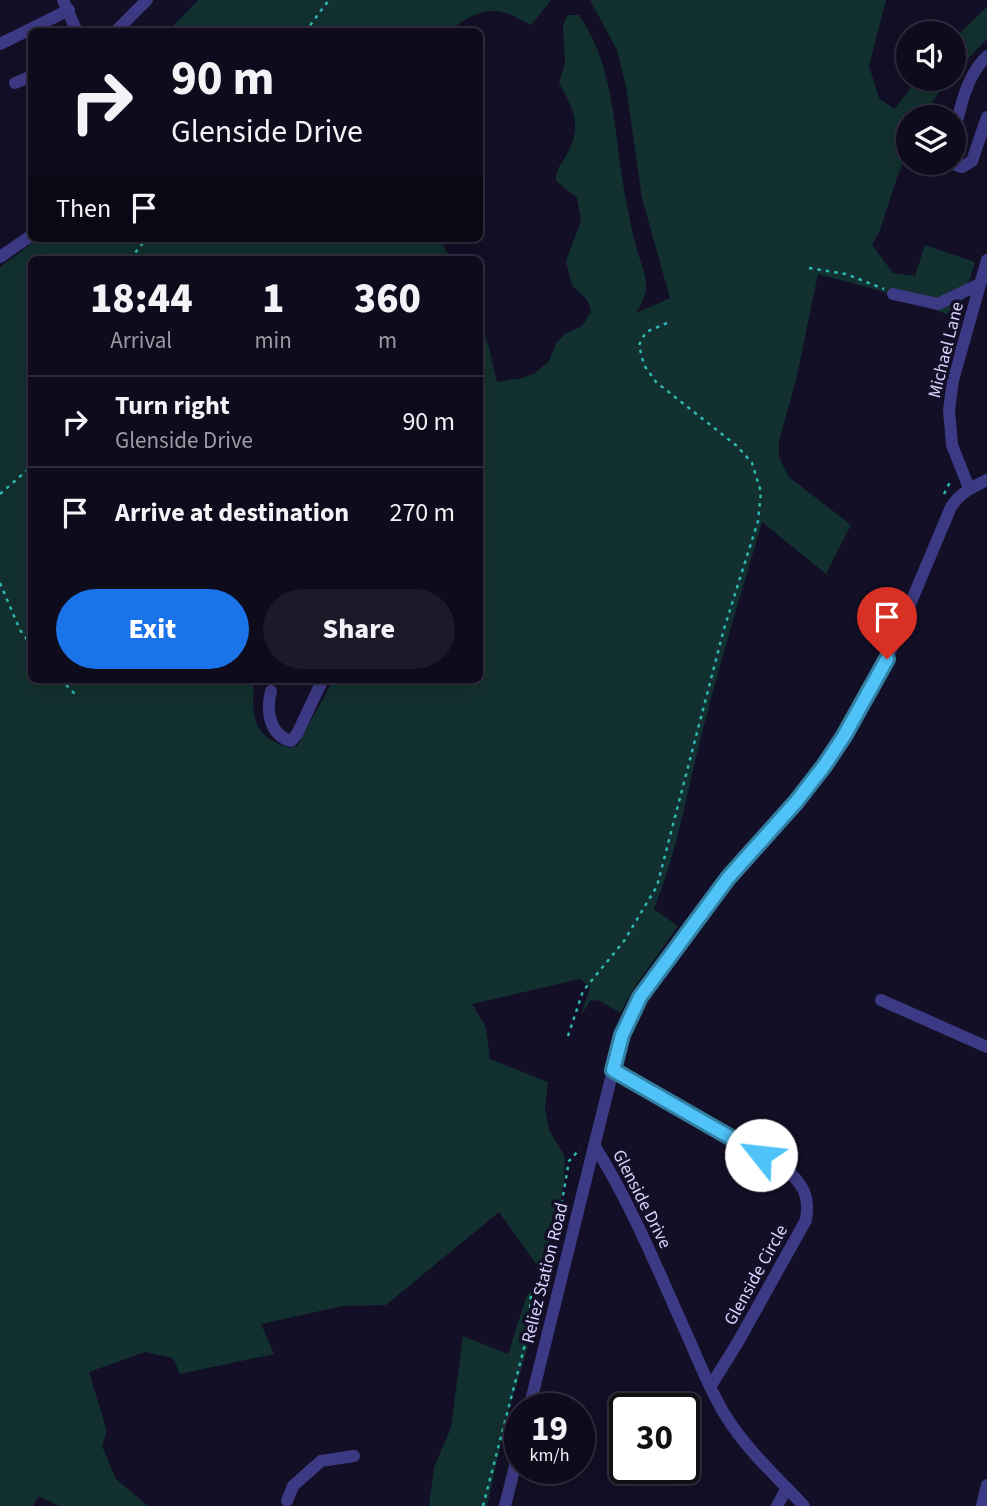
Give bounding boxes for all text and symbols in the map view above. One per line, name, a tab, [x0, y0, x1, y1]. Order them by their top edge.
map controls	[896, 21, 966, 175]
button: sound	[896, 21, 966, 91]
text: 90 m	[171, 44, 275, 114]
icon: right	[56, 56, 147, 147]
button: layers	[896, 105, 966, 175]
text: Glenside Drive	[171, 109, 363, 155]
icon: arrive	[125, 189, 163, 227]
text: Then	[56, 190, 111, 227]
text: 18:44	[90, 269, 193, 329]
text: 1	[262, 269, 284, 329]
text: 360	[354, 269, 421, 329]
street label: Michael Lane	[922, 299, 970, 401]
text: Arrival	[110, 324, 172, 357]
text: min	[255, 324, 292, 357]
text: m	[378, 324, 397, 357]
text: Turn right	[115, 387, 230, 424]
icon: right	[56, 403, 94, 441]
text: 90 m	[402, 403, 455, 440]
text: Glenside Drive	[115, 424, 253, 457]
icon: arrive	[56, 494, 94, 532]
text: Arrive at destination	[115, 494, 349, 531]
text: 270 m	[389, 494, 455, 531]
pin	[857, 587, 917, 659]
button: Exit	[56, 589, 249, 669]
button: Share	[263, 589, 455, 669]
icon: arrive	[868, 598, 906, 636]
position arrow	[724, 1118, 798, 1192]
street label: Glenside Drive	[606, 1145, 678, 1253]
street label: Reliez Station Road	[515, 1200, 575, 1346]
street label: Glenside Circle	[718, 1220, 794, 1330]
speed limit sign: 30	[609, 1393, 700, 1484]
text: 19	[531, 1404, 568, 1454]
text: km/h	[530, 1443, 569, 1468]

